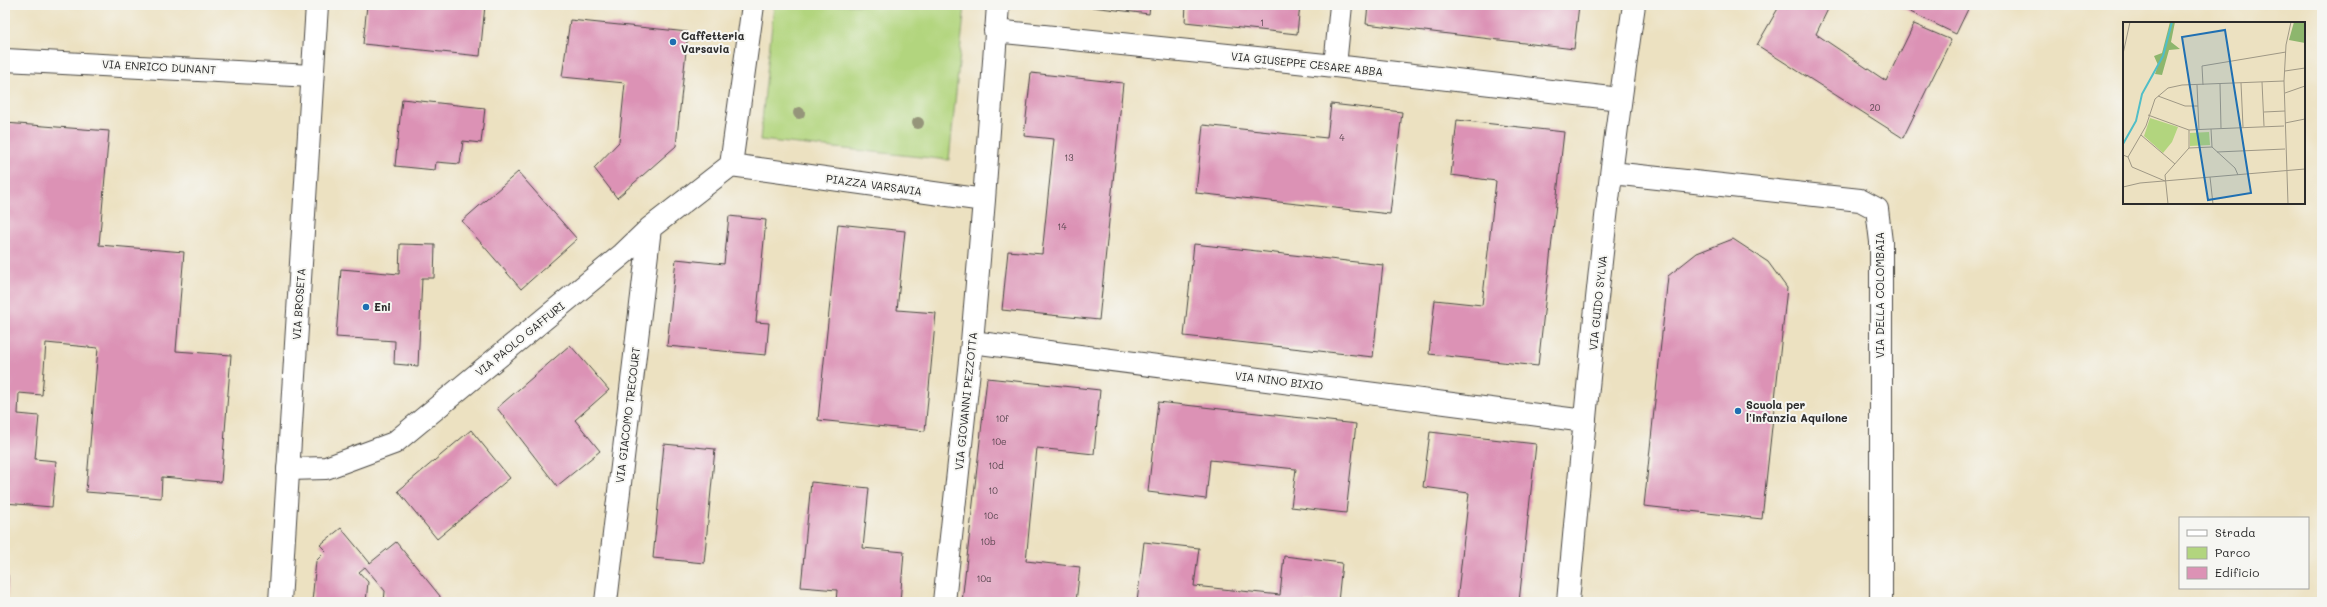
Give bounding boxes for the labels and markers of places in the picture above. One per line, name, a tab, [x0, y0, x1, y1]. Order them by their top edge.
place label: Caffetteria Varsavia	[681, 28, 745, 56]
marker: Caffetteria Varsavia	[668, 37, 678, 47]
place label: Eni	[374, 299, 391, 314]
marker: Eni	[361, 302, 371, 312]
place label: Scuola per l'infanzia Aquilone	[1746, 397, 1848, 425]
marker: Scuola per l'infanzia Aquilone	[1733, 406, 1743, 416]

